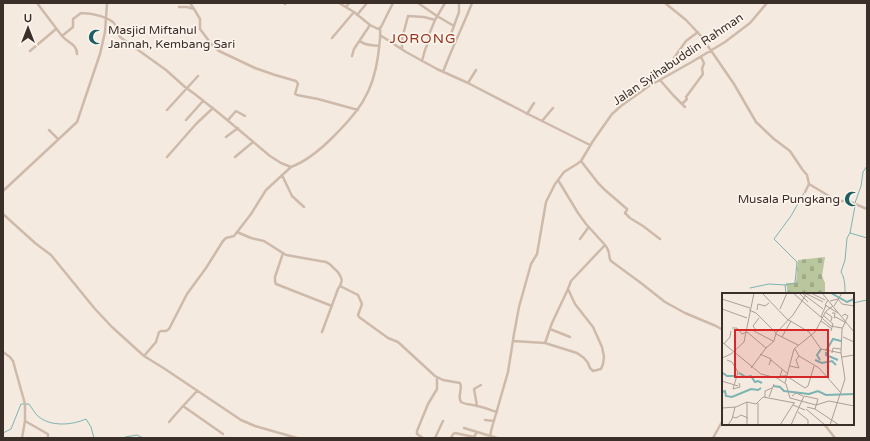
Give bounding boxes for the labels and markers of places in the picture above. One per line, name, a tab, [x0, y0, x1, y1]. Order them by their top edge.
place label: Masjid Miftahul Jannah, Kembang Sari	[108, 23, 235, 51]
mosque icon: Masjid Miftahul Jannah, Kembang Sari	[87, 28, 105, 46]
mosque icon: Musala Pungkang	[843, 190, 861, 208]
place label: Musala Pungkang	[738, 192, 840, 206]

